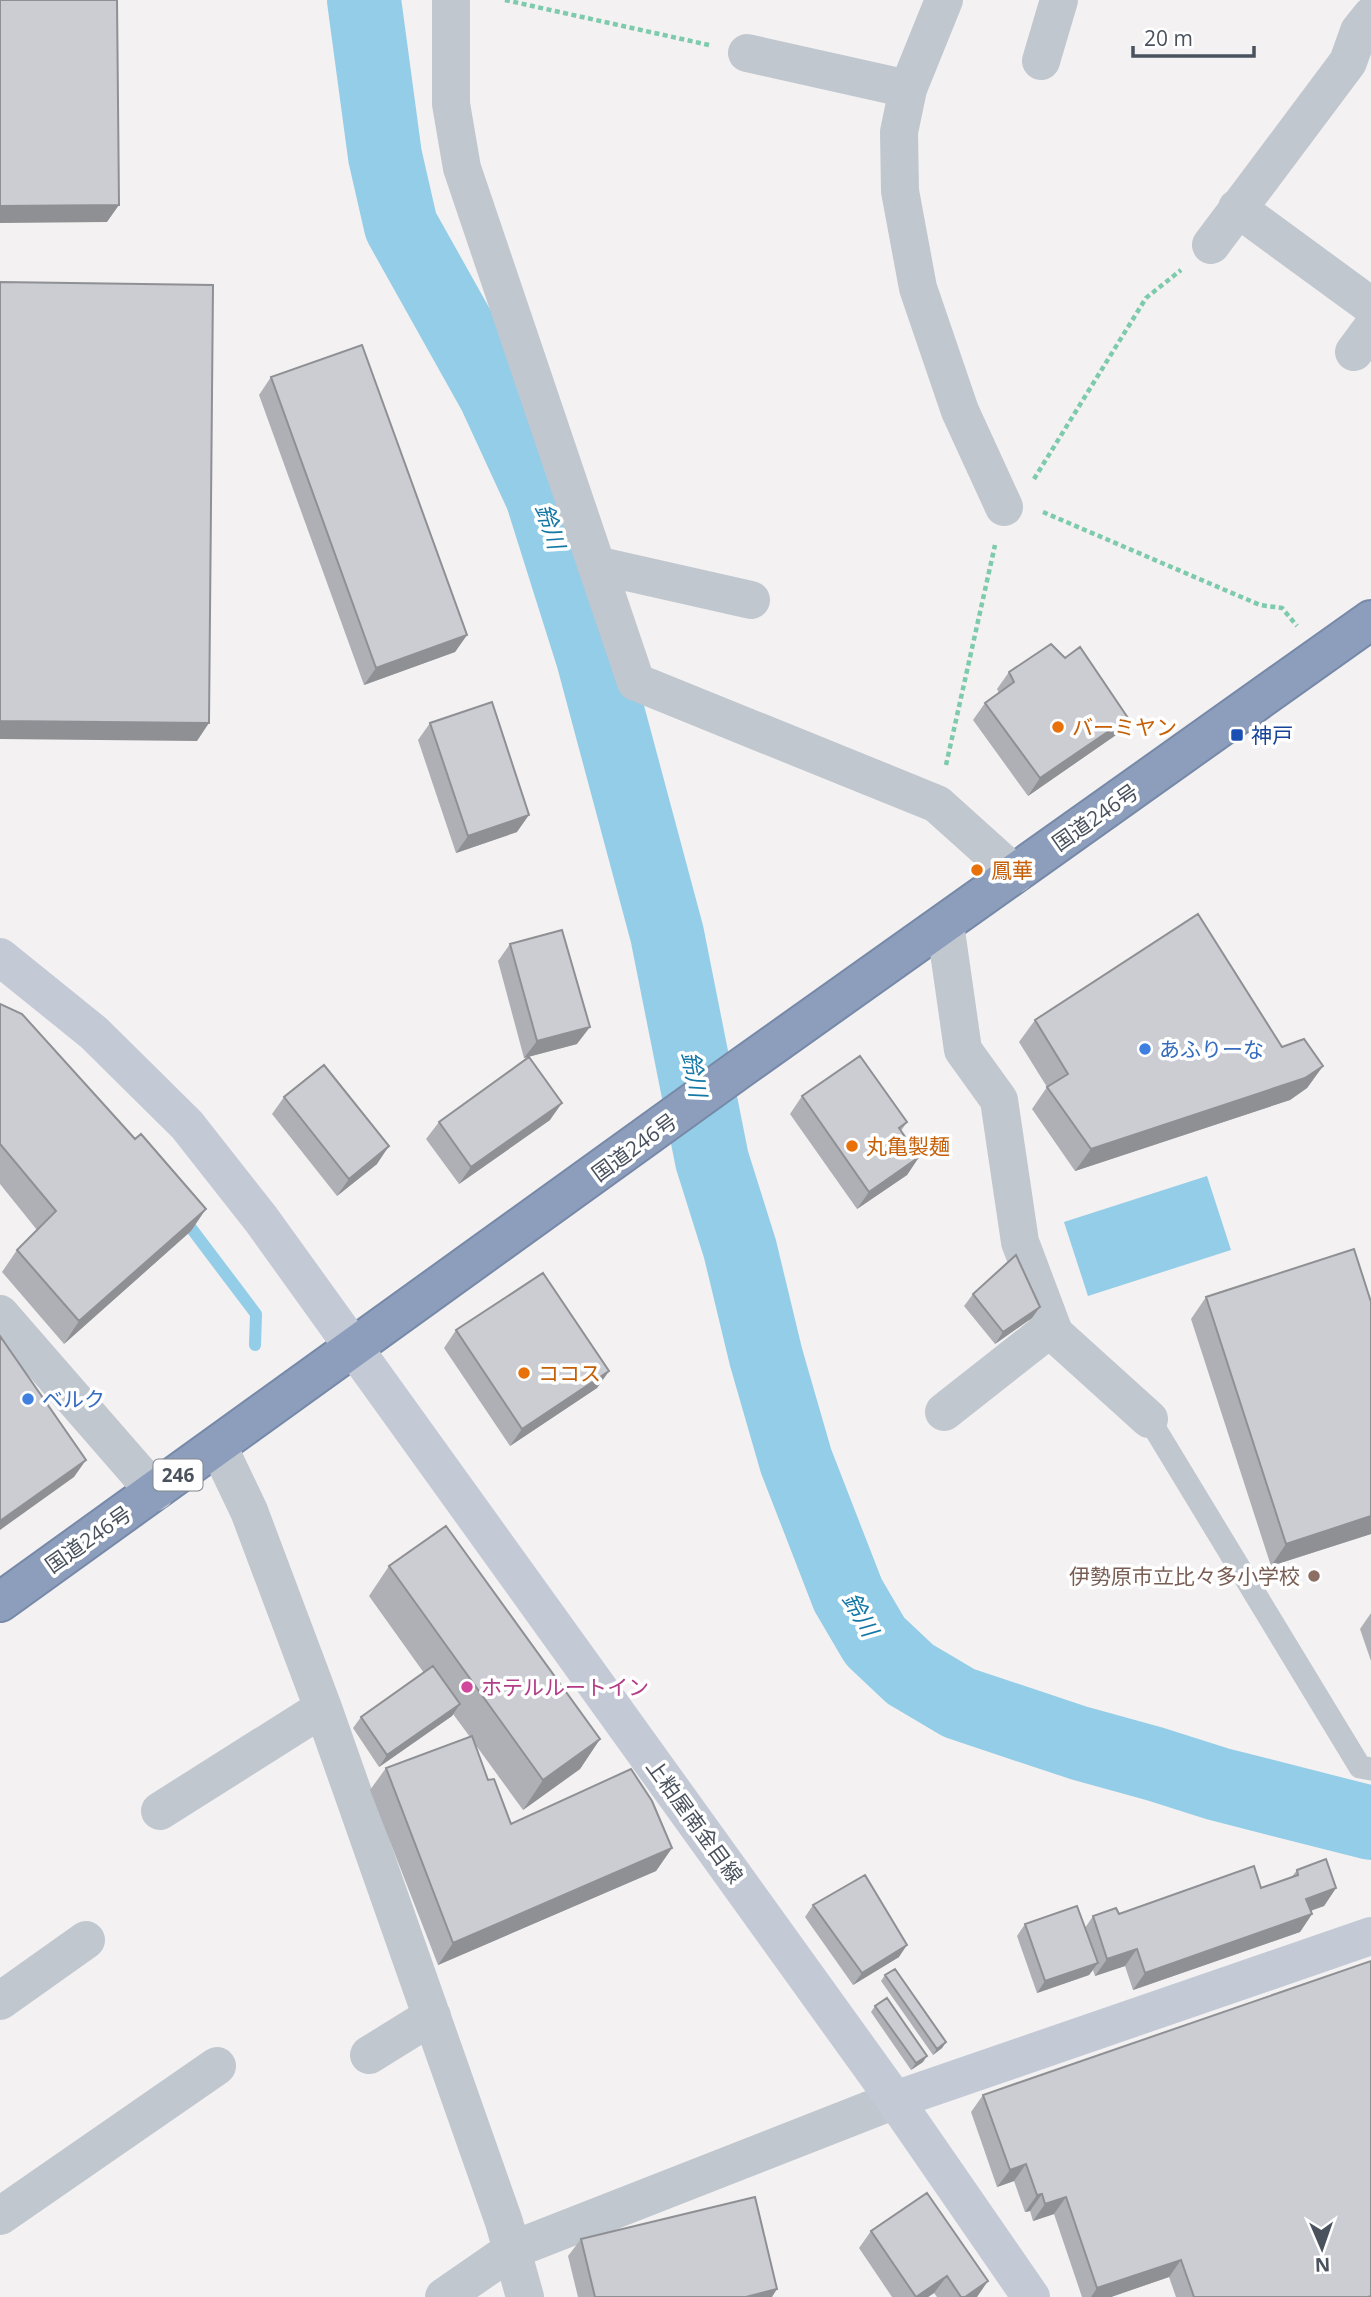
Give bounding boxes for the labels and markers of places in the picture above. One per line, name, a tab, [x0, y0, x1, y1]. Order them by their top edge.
place label: バーミヤン	[1072, 713, 1177, 741]
marker: バーミヤン	[1050, 719, 1066, 735]
place label: 神戸	[1251, 721, 1293, 749]
marker: 神戸	[1229, 727, 1245, 743]
place label: 鳳華	[991, 856, 1033, 884]
marker: 鳳華	[969, 862, 985, 878]
place label: あふりーな	[1159, 1035, 1264, 1063]
marker: あふりーな	[1137, 1041, 1153, 1057]
place label: 丸亀製麺	[866, 1132, 950, 1160]
marker: 丸亀製麺	[844, 1138, 860, 1154]
place label: ココス	[538, 1359, 601, 1387]
marker: ココス	[516, 1365, 532, 1381]
place label: ベルク	[42, 1385, 105, 1413]
marker: ベルク	[20, 1391, 36, 1407]
place label: 伊勢原市立比々多小学校	[1069, 1562, 1300, 1590]
marker: 伊勢原市立比々多小学校	[1306, 1568, 1322, 1584]
place label: ホテルルートイン	[481, 1673, 649, 1701]
marker: ホテルルートイン	[459, 1679, 475, 1695]

